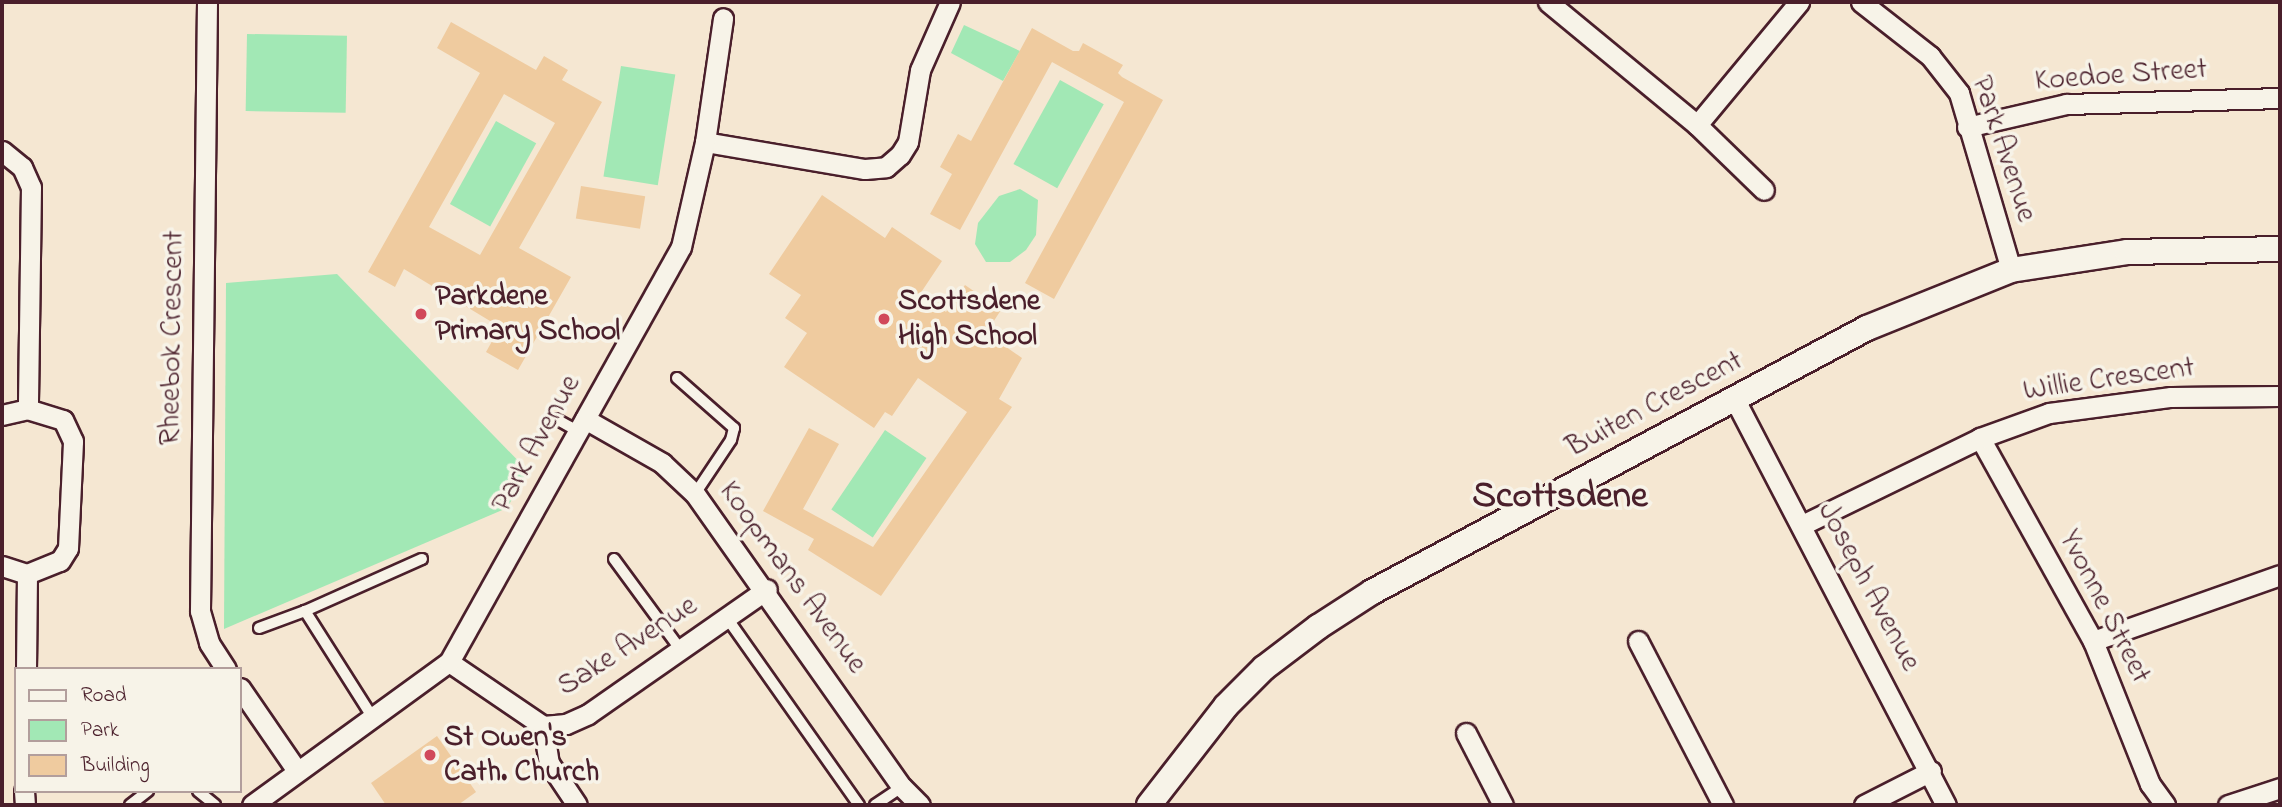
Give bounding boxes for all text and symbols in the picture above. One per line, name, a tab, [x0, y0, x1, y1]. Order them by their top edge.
street label: Koedoe Street	[2034, 52, 2208, 100]
street label: Park Avenue	[1962, 71, 2044, 227]
street label: Rheebok Crescent	[153, 230, 193, 446]
place label: Parkdene Primary School	[435, 279, 620, 350]
place label: Scottsdene High School	[898, 284, 1040, 354]
marker: Parkdene Primary School	[413, 306, 429, 322]
marker: Scottsdene High School	[876, 311, 892, 327]
street label: Buiten Crescent	[1561, 343, 1749, 467]
street label: Willie Crescent	[2021, 350, 2197, 410]
street label: Park Avenue	[485, 369, 589, 519]
street label: Koopmans Avenue	[710, 475, 874, 681]
district label: Scottsdene	[1472, 475, 1648, 519]
street label: Joseph Avenue	[1808, 497, 1928, 677]
street label: Yvonne Street	[2050, 524, 2158, 690]
street label: Sake Avenue	[551, 589, 705, 705]
legend	[14, 667, 242, 793]
text: Road	[81, 681, 127, 711]
text: Park	[81, 716, 119, 746]
place label: St Owen's Cath. Church	[444, 720, 599, 790]
marker: St Owen's Cath. Church	[422, 747, 438, 763]
text: Building	[81, 751, 150, 781]

